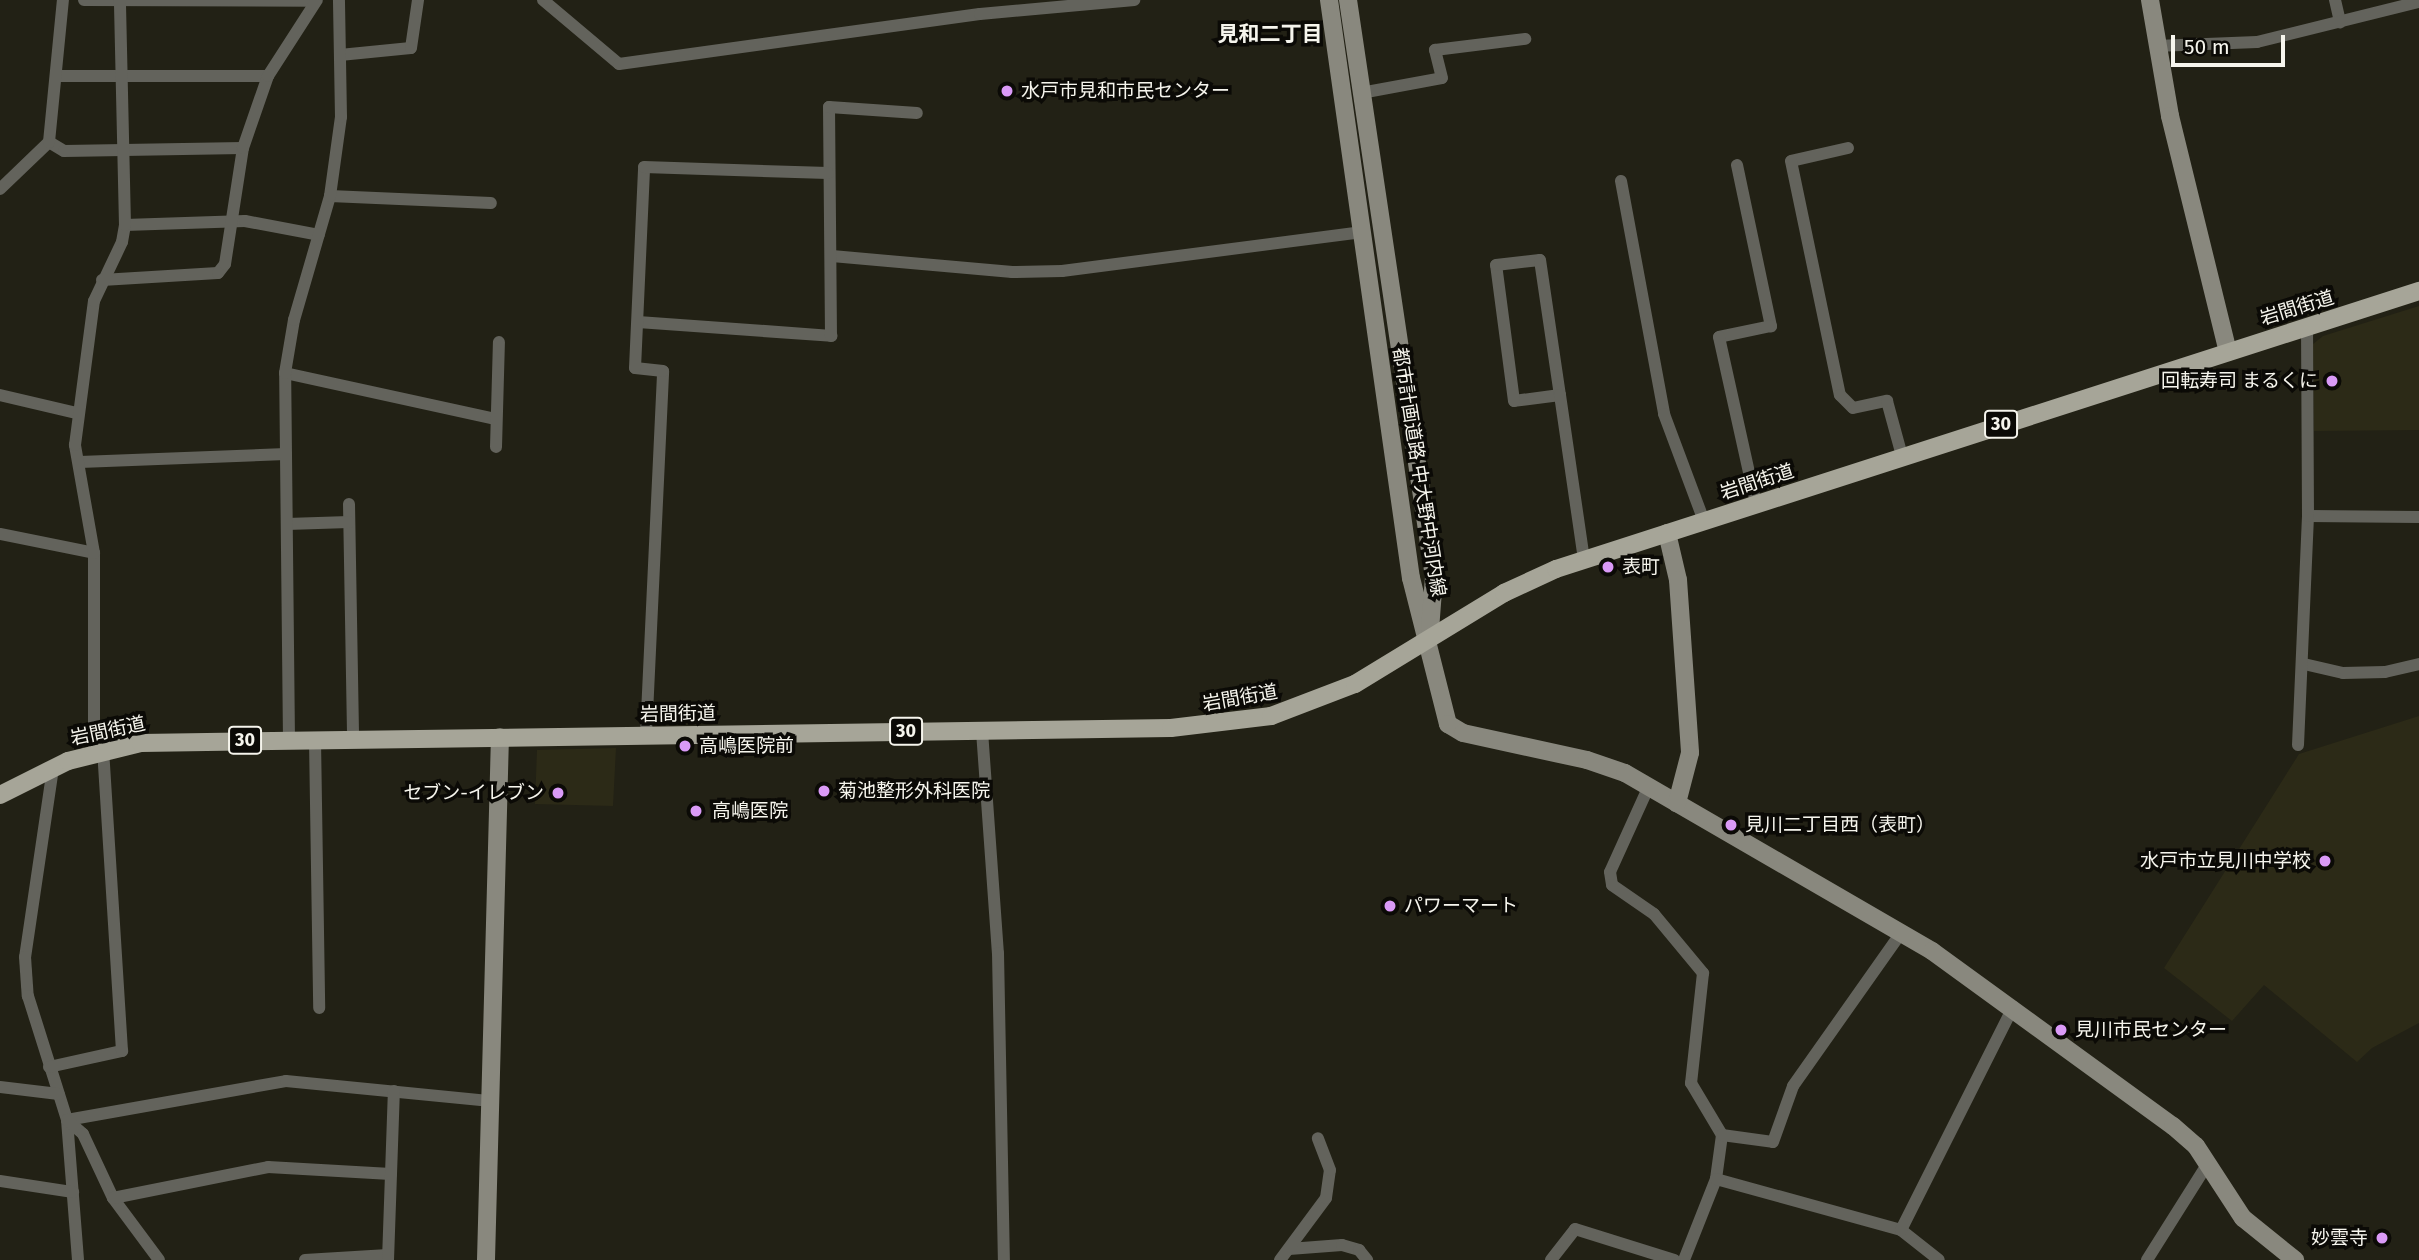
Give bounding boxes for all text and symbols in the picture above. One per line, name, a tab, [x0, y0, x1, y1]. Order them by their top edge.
district label: 見和二丁目	[1218, 21, 1322, 47]
scale bar	[2174, 21, 2288, 65]
text: 50 m	[2184, 34, 2230, 60]
place label: 水戸市見和市民センター	[1021, 80, 1230, 102]
marker: 水戸市見和市民センター	[999, 83, 1015, 99]
street label: 岩間街道	[2257, 286, 2337, 330]
street label: 都市計画道路 中大野中河内線	[1388, 346, 1450, 598]
place label: 回転寿司 まるくに	[2161, 370, 2318, 392]
marker: 回転寿司 まるくに	[2324, 373, 2340, 389]
road number: 30	[1983, 410, 2018, 438]
street label: 岩間街道	[1717, 459, 1797, 505]
place label: 表町	[1622, 556, 1660, 578]
marker: 表町	[1600, 559, 1616, 575]
street label: 岩間街道	[1201, 680, 1279, 716]
street label: 岩間街道	[640, 702, 716, 726]
street label: 岩間街道	[68, 712, 148, 750]
road number: 30	[888, 716, 923, 746]
road number: 30	[228, 726, 262, 754]
place label: 高嶋医院前	[699, 735, 794, 757]
marker: 高嶋医院前	[677, 738, 693, 754]
place label: 菊池整形外科医院	[838, 780, 990, 802]
place label: セブン-イレブン	[403, 782, 544, 804]
marker: 菊池整形外科医院	[816, 783, 832, 799]
marker: セブン-イレブン	[550, 785, 566, 801]
place label: 高嶋医院	[712, 800, 788, 822]
marker: 高嶋医院	[686, 801, 706, 821]
place label: 見川二丁目西（表町）	[1745, 814, 1935, 836]
marker: 見川二丁目西（表町）	[1723, 817, 1739, 833]
place label: 水戸市立見川中学校	[2140, 850, 2311, 872]
marker: 水戸市立見川中学校	[2317, 853, 2333, 869]
place label: パワーマート	[1404, 895, 1518, 917]
marker: パワーマート	[1382, 898, 1398, 914]
place label: 見川市民センター	[2075, 1019, 2227, 1041]
marker: 見川市民センター	[2053, 1022, 2069, 1038]
place label: 妙雲寺	[2311, 1227, 2368, 1249]
marker: 妙雲寺	[2374, 1230, 2390, 1246]

